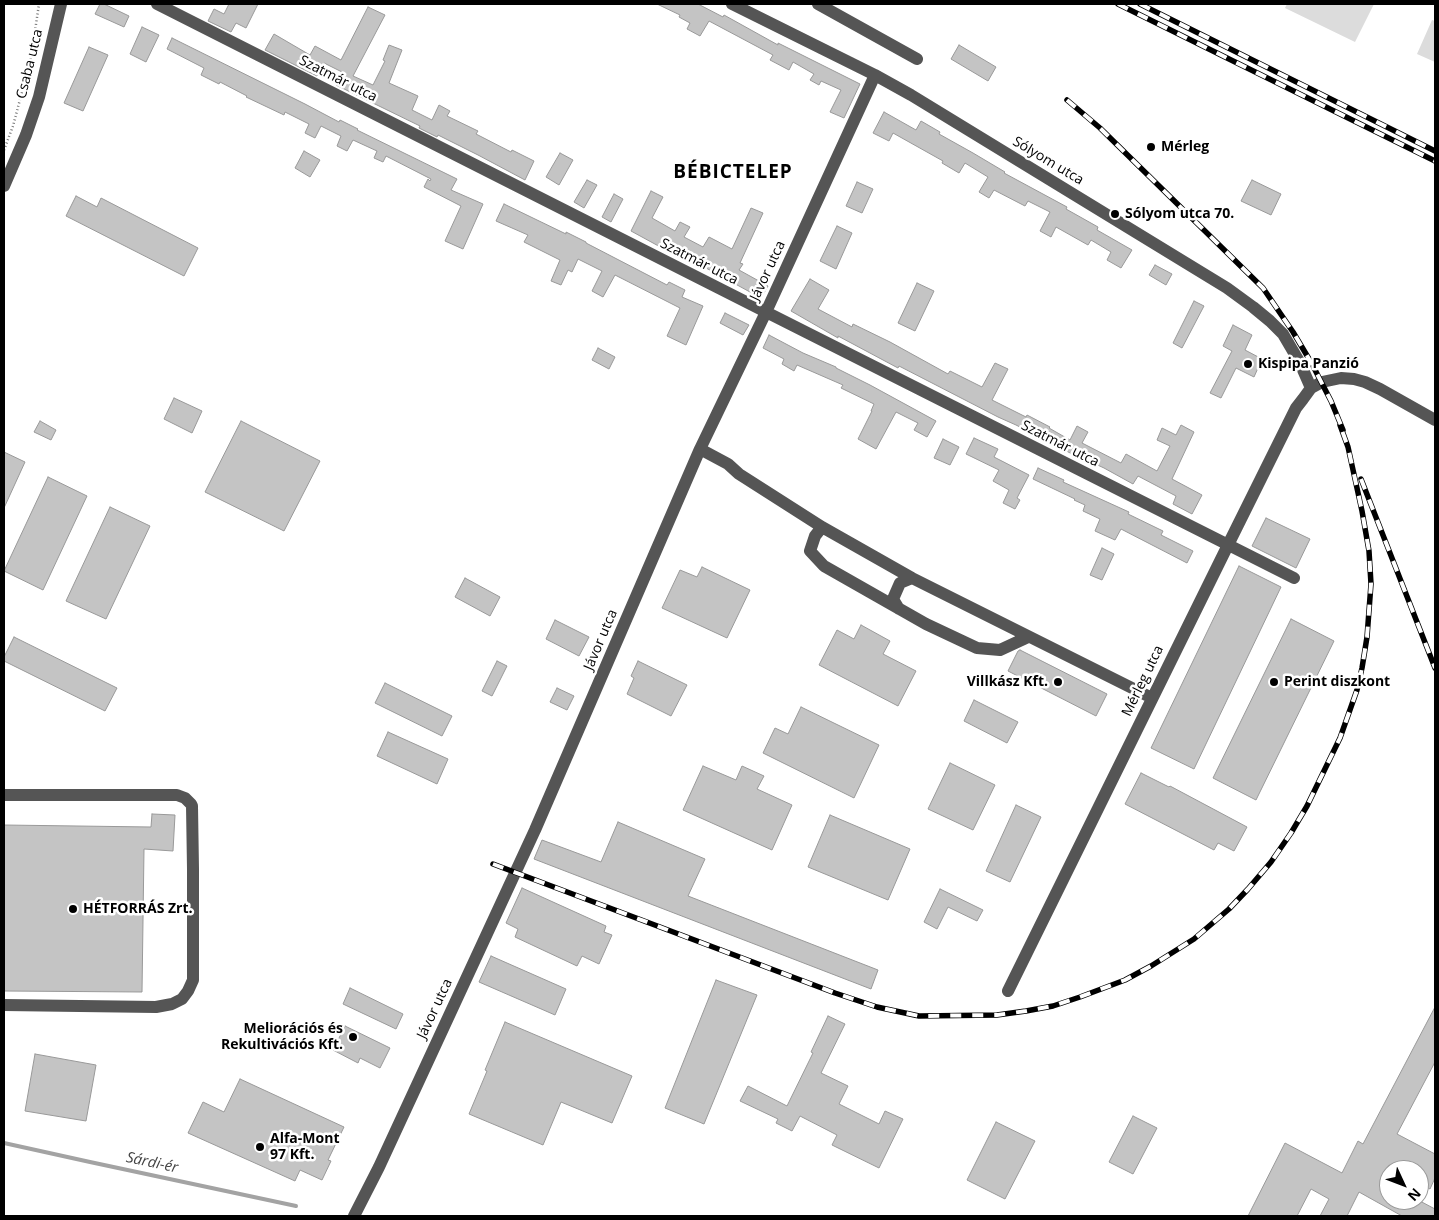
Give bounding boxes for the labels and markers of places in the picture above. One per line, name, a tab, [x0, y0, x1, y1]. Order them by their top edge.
place label: Mérleg	[1161, 139, 1209, 155]
marker: Mérleg	[1145, 141, 1157, 153]
place label: Sólyom utca 70.	[1125, 206, 1234, 222]
marker: Sólyom utca 70.	[1109, 208, 1121, 220]
place label: Kispipa Panzió	[1258, 356, 1359, 372]
marker: Kispipa Panzió	[1242, 358, 1254, 370]
place label: Villkász Kft.	[967, 674, 1048, 690]
place label: Perint diszkont	[1284, 674, 1390, 690]
marker: Villkász Kft.	[1052, 676, 1064, 688]
marker: Perint diszkont	[1268, 676, 1280, 688]
place label: HÉTFORRÁS Zrt.	[83, 901, 193, 917]
marker: HÉTFORRÁS Zrt.	[67, 903, 79, 915]
place label: Meliorációs és Rekultivációs Kft.	[221, 1021, 343, 1054]
marker: Meliorációs és Rekultivációs Kft.	[347, 1031, 359, 1043]
place label: Alfa-Mont 97 Kft.	[270, 1131, 339, 1164]
marker: Alfa-Mont 97 Kft.	[254, 1141, 266, 1153]

